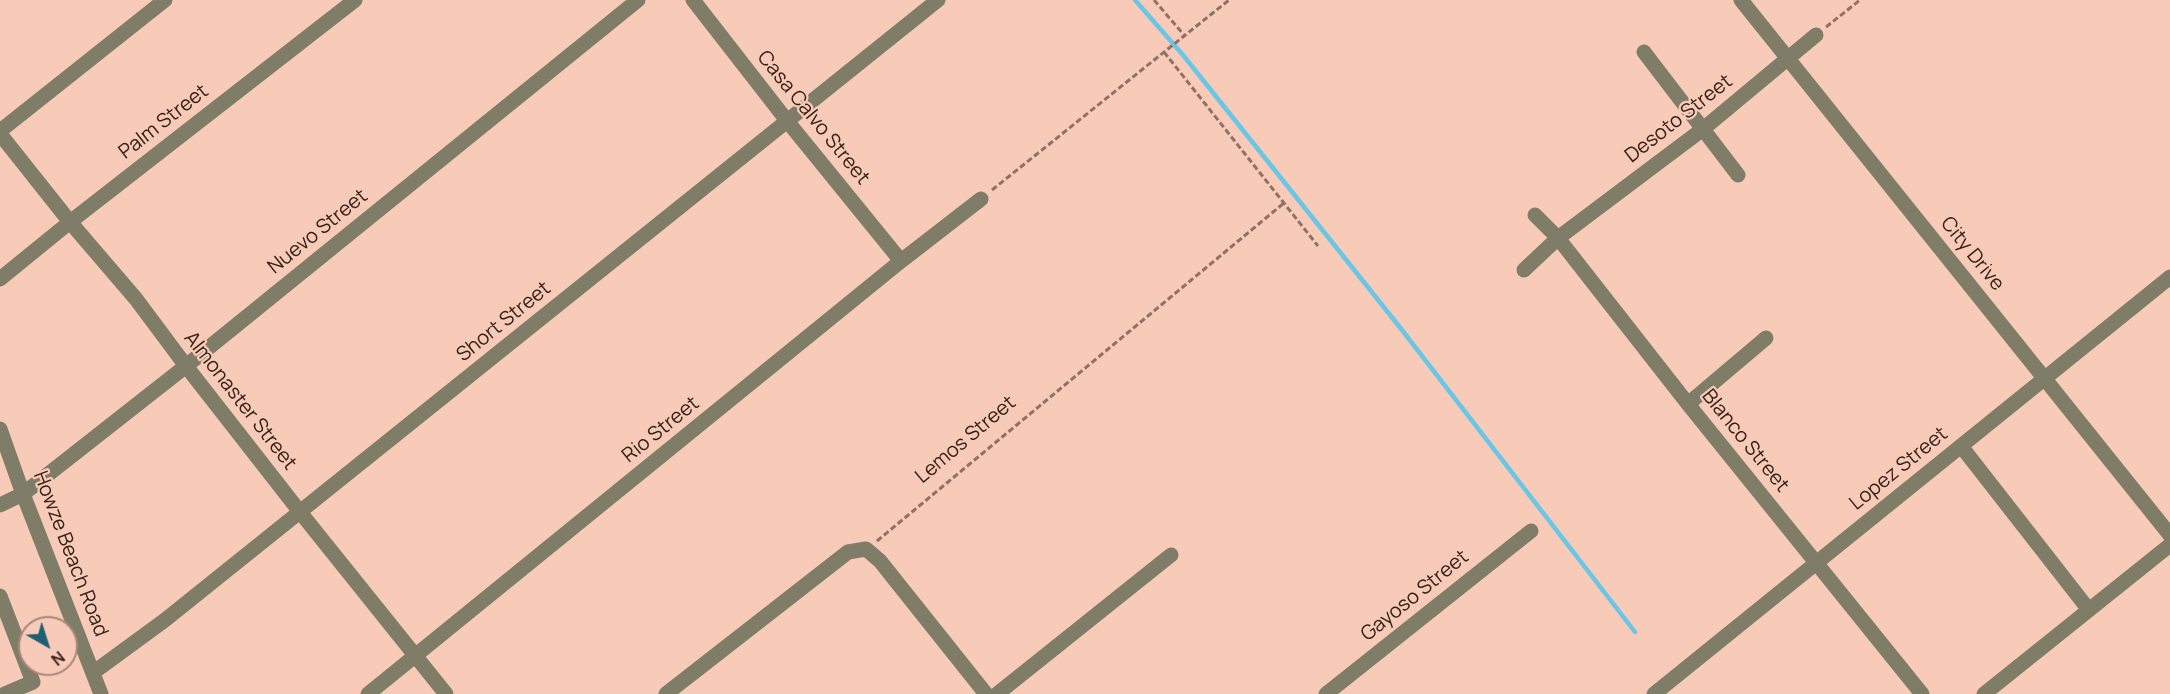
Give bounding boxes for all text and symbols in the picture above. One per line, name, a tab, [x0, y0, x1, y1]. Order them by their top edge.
street label: Casa Calvo Street	[752, 46, 874, 190]
street label: Desoto Street	[1621, 70, 1737, 168]
street label: Palm Street	[114, 80, 214, 164]
street label: Nuevo Street	[263, 185, 373, 279]
street label: City Drive	[1935, 212, 2009, 296]
street label: Short Street	[452, 277, 556, 367]
street label: Almonaster Street	[179, 327, 301, 475]
street label: Blanco Street	[1696, 385, 1794, 497]
street label: Lemos Street	[911, 391, 1021, 489]
street label: Rio Street	[618, 392, 704, 468]
street label: Lopez Street	[1845, 422, 1953, 516]
street label: Howze Beach Road	[27, 468, 113, 640]
street label: Gayoso Street	[1356, 545, 1474, 647]
north arrow	[18, 616, 78, 676]
text: N	[47, 646, 69, 671]

